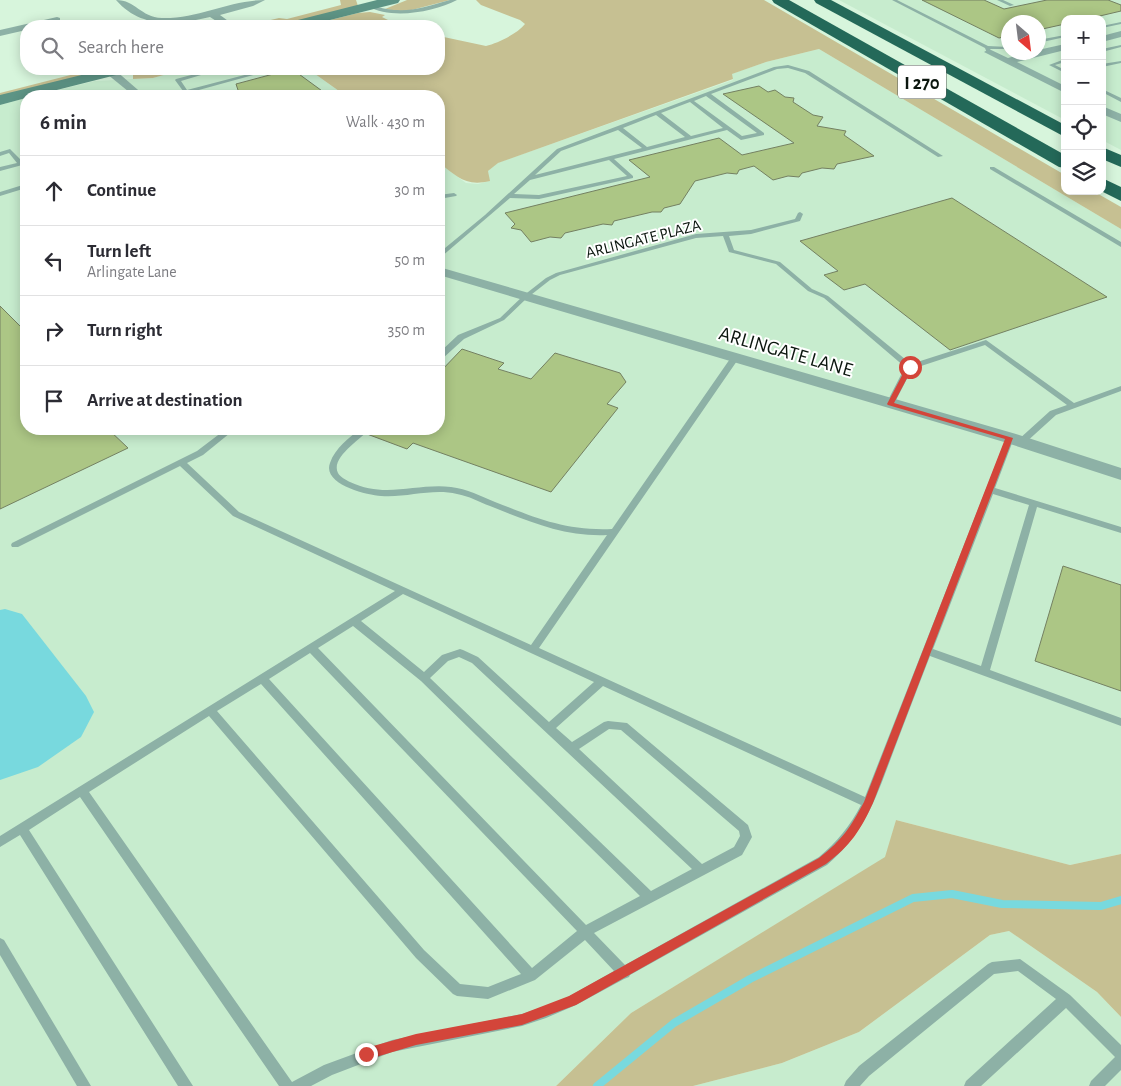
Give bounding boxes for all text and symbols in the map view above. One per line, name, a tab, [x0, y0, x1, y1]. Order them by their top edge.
north arrow	[1001, 15, 1046, 60]
map controls	[1061, 15, 1106, 195]
button: +	[1061, 15, 1106, 60]
search box	[20, 20, 445, 75]
icon: search	[38, 34, 66, 62]
text: Search here	[78, 38, 164, 57]
button: −	[1061, 60, 1106, 105]
road number: I 270	[898, 65, 946, 98]
button: locate	[1061, 105, 1106, 150]
text: 6 min	[40, 112, 87, 133]
text: Walk · 430 m	[346, 114, 425, 130]
button: layers	[1061, 150, 1106, 195]
icon: ahead	[40, 177, 68, 205]
text: Continue	[87, 181, 156, 200]
text: 30 m	[395, 182, 425, 198]
street label: ARLINGATE PLAZA	[584, 217, 702, 261]
text: Turn left	[87, 242, 151, 261]
icon: left	[40, 247, 68, 275]
text: 50 m	[394, 252, 425, 268]
text: Arlingate Lane	[87, 264, 177, 280]
icon: right	[40, 317, 68, 345]
text: Turn right	[87, 321, 162, 340]
text: 350 m	[388, 322, 425, 338]
street label: ARLINGATE LANE	[717, 323, 855, 381]
route start	[899, 356, 922, 379]
icon: arrive	[40, 387, 68, 415]
text: Arrive at destination	[87, 391, 243, 410]
route end	[355, 1043, 378, 1066]

